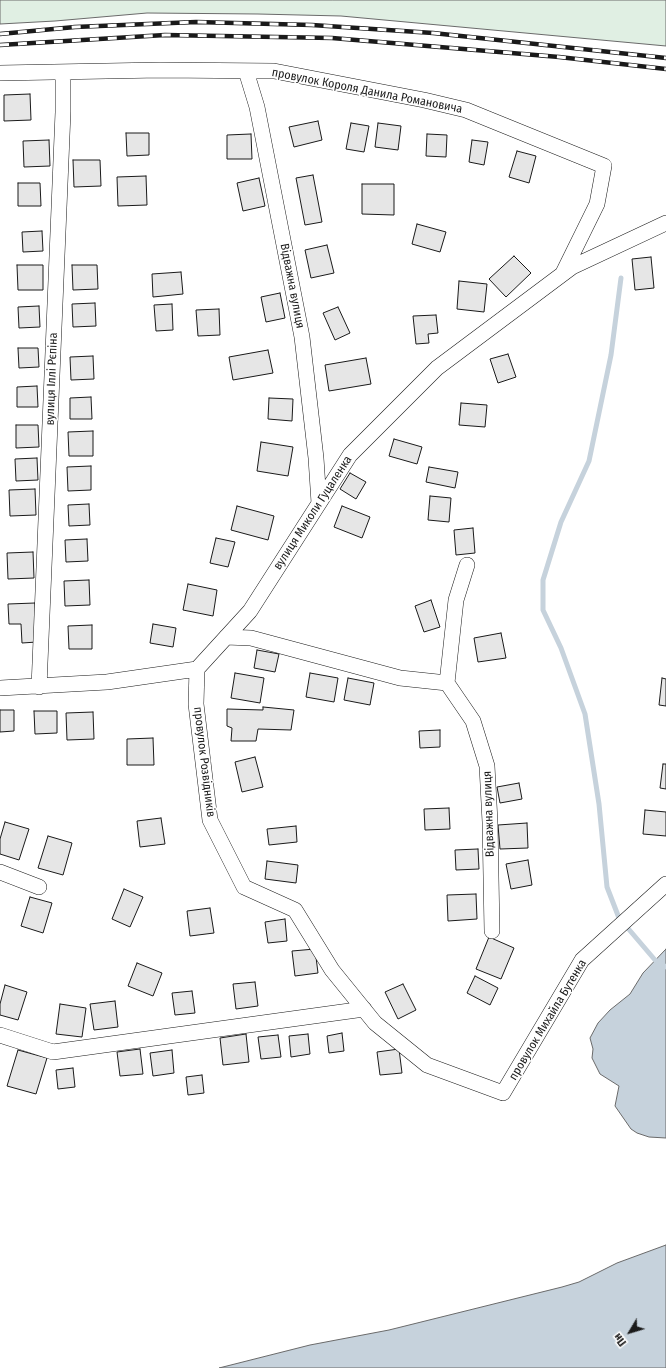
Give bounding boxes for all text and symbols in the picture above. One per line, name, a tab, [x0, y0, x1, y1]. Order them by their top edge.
street label: провулок Короля Данила Романовича	[271, 65, 463, 117]
street label: Відважна вулиця	[277, 242, 307, 330]
street label: вулиця Іллі Рєпіна	[43, 332, 61, 426]
street label: вулиця Миколи Гуцаленка	[271, 453, 355, 573]
street label: провулок Розвідників	[190, 706, 218, 818]
street label: Відважна вулиця	[480, 771, 498, 857]
street label: провулок Михайла Бутенка	[506, 957, 590, 1083]
north arrow	[610, 1312, 650, 1352]
text: Пн	[611, 1331, 629, 1349]

